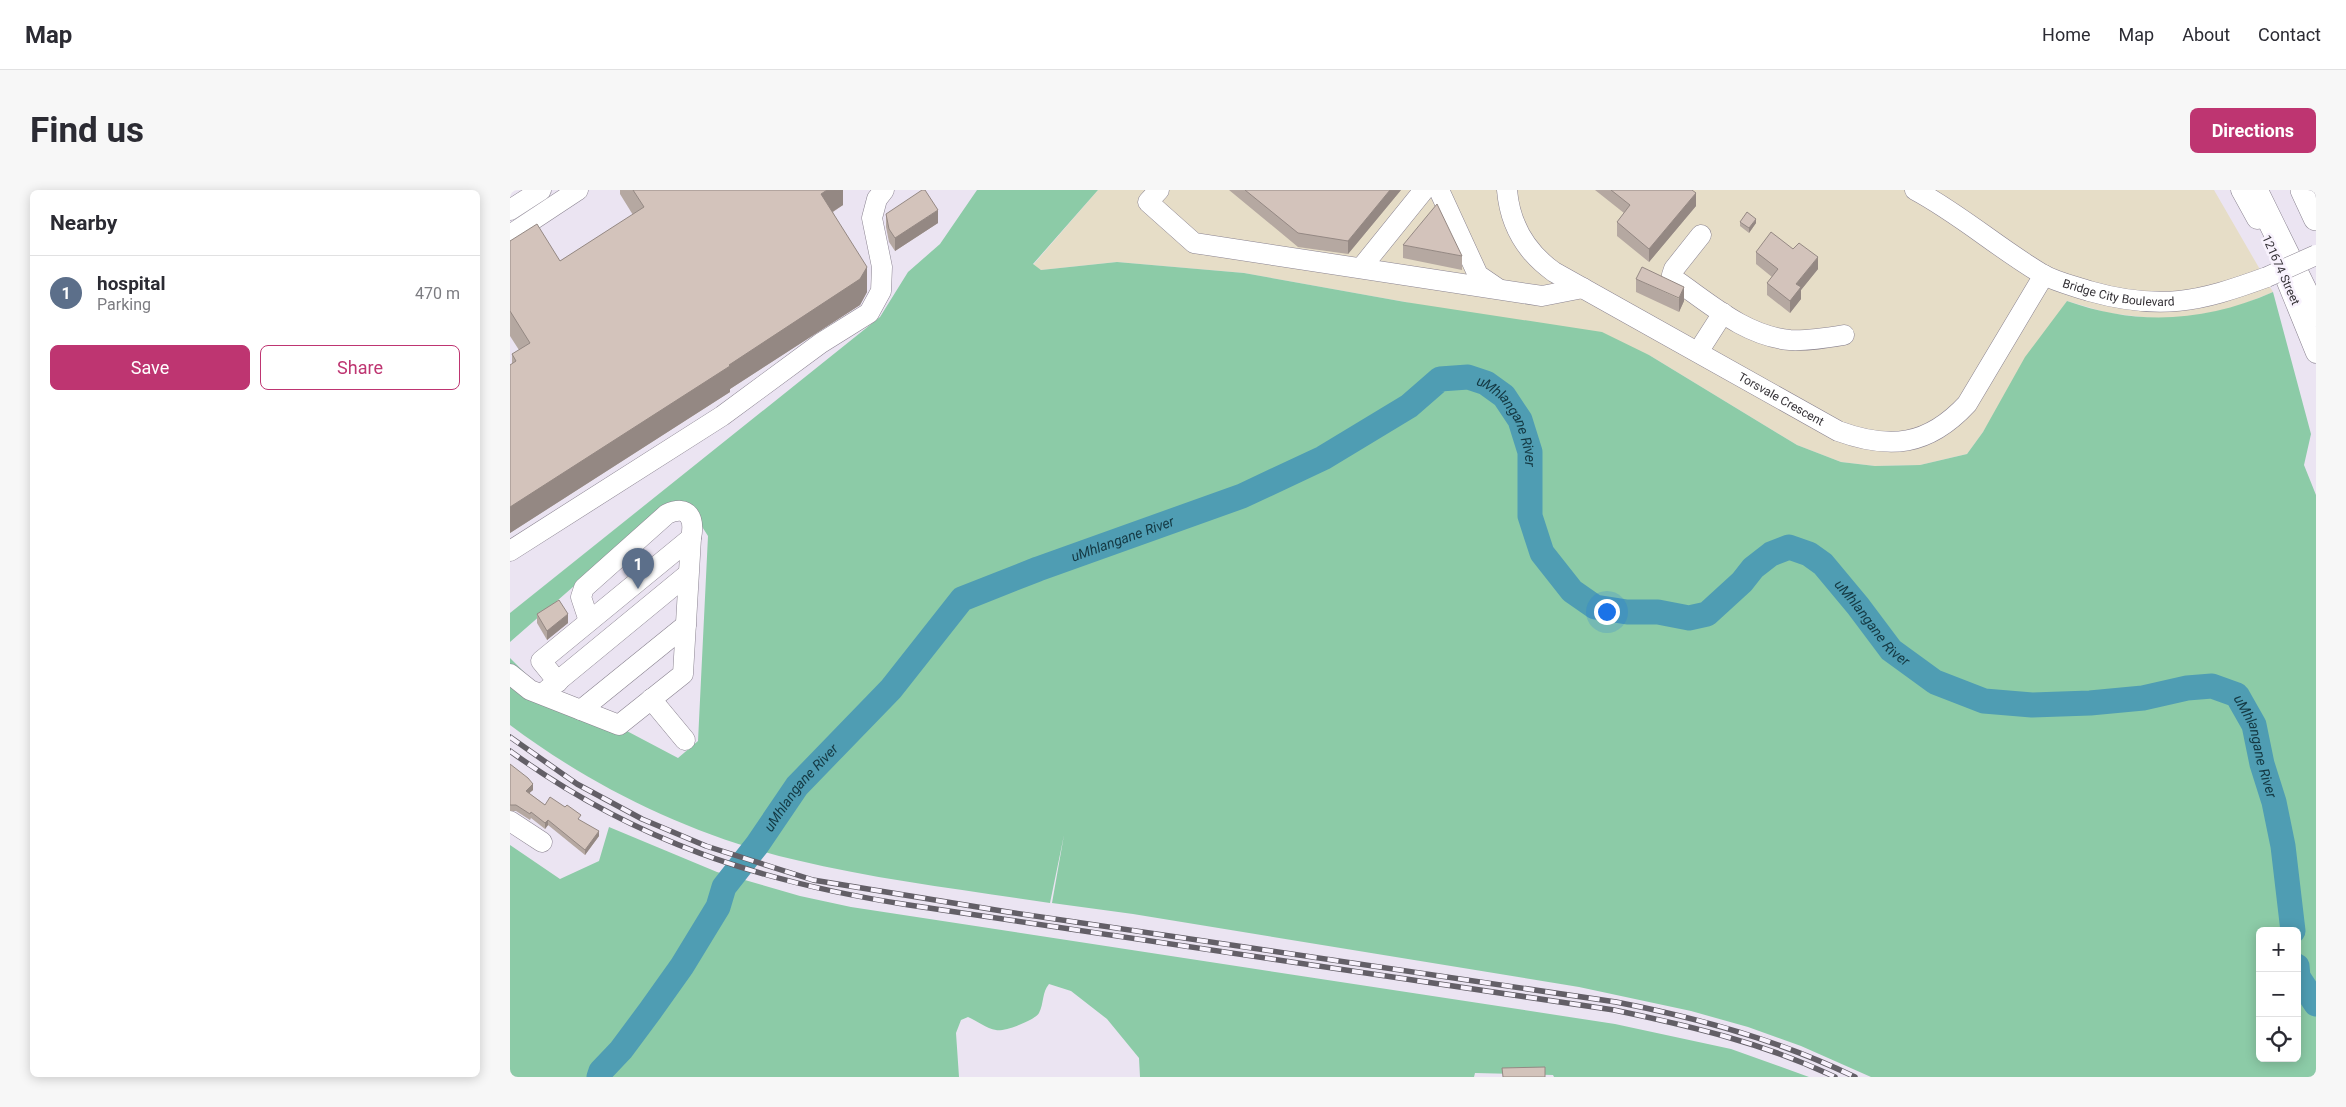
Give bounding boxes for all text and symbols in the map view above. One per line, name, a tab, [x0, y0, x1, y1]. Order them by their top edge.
text: Map	[25, 21, 72, 49]
text: Home	[2042, 24, 2091, 45]
text: Map	[2119, 24, 2154, 45]
text: About	[2182, 24, 2230, 45]
text: Contact	[2258, 24, 2321, 45]
button: Directions	[2190, 108, 2316, 153]
text: Find us	[30, 110, 144, 151]
text: Nearby	[50, 211, 117, 235]
street label: 121674 Street	[2259, 233, 2303, 307]
text: hospital	[97, 272, 165, 295]
street label: Bridge City Boulevard	[2061, 276, 2175, 309]
text: 1	[61, 284, 71, 303]
text: 470 m	[415, 284, 460, 303]
text: Parking	[97, 295, 151, 314]
button: Save	[50, 345, 250, 390]
button: Share	[260, 345, 460, 390]
street label: Torsvale Crescent	[1736, 370, 1826, 429]
water label: uMhlangane River	[1475, 373, 1539, 467]
water label: uMhlangane River	[1069, 513, 1177, 565]
pin: 1	[622, 548, 654, 589]
water label: uMhlangane River	[1831, 576, 1913, 669]
your location	[1594, 599, 1620, 625]
water label: uMhlangane River	[2231, 692, 2280, 800]
water label: uMhlangane River	[761, 740, 841, 834]
map controls	[2256, 927, 2301, 1062]
button: +	[2256, 927, 2301, 972]
button: −	[2256, 972, 2301, 1017]
button: locate	[2256, 1017, 2301, 1062]

